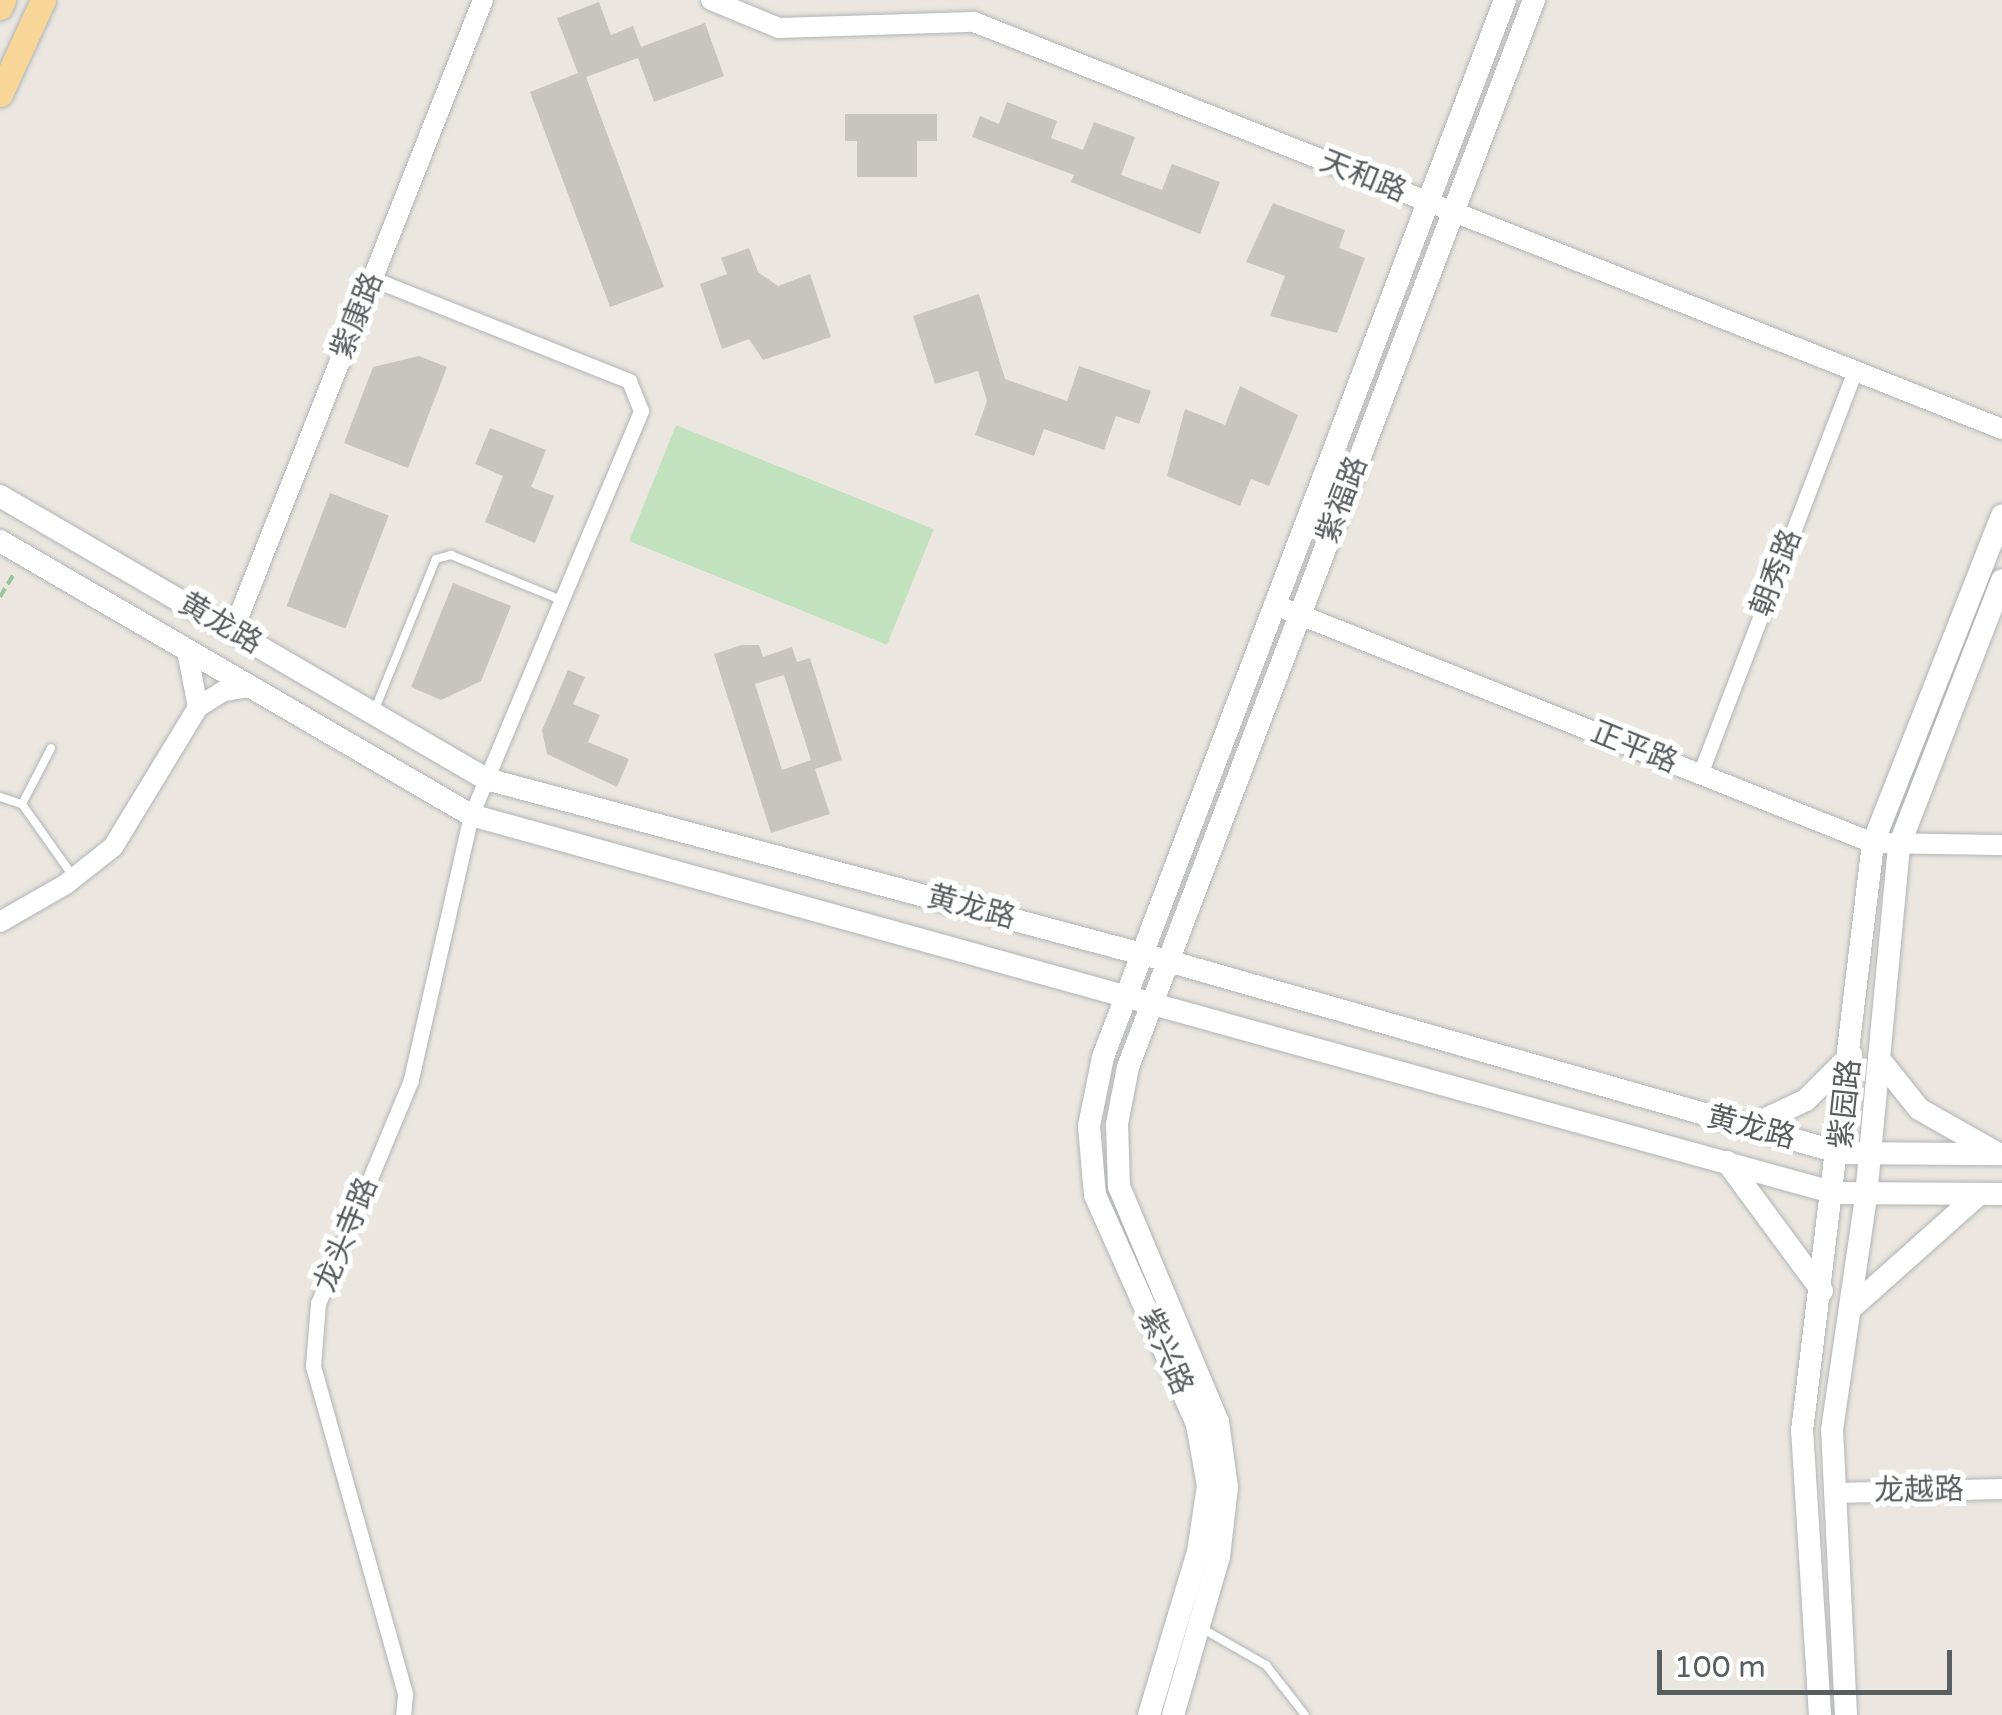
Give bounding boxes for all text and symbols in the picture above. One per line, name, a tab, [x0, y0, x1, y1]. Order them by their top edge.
street label: 天和路	[1315, 143, 1411, 211]
street label: 紫康路	[324, 268, 392, 364]
street label: 紫福路	[1310, 452, 1376, 548]
street label: 朝秀路	[1744, 525, 1810, 621]
street label: 黄龙路	[172, 586, 268, 662]
street label: 正平路	[1586, 714, 1682, 782]
street label: 黄龙路	[923, 879, 1019, 937]
street label: 紫园路	[1823, 1057, 1869, 1151]
street label: 黄龙路	[1703, 1099, 1799, 1157]
street label: 龙头寺路	[308, 1173, 386, 1297]
street label: 紫兴路	[1130, 1304, 1200, 1400]
street label: 龙越路	[1874, 1472, 1964, 1510]
scale bar	[1662, 1630, 1957, 1692]
text: 100 m	[1674, 1649, 1766, 1686]

